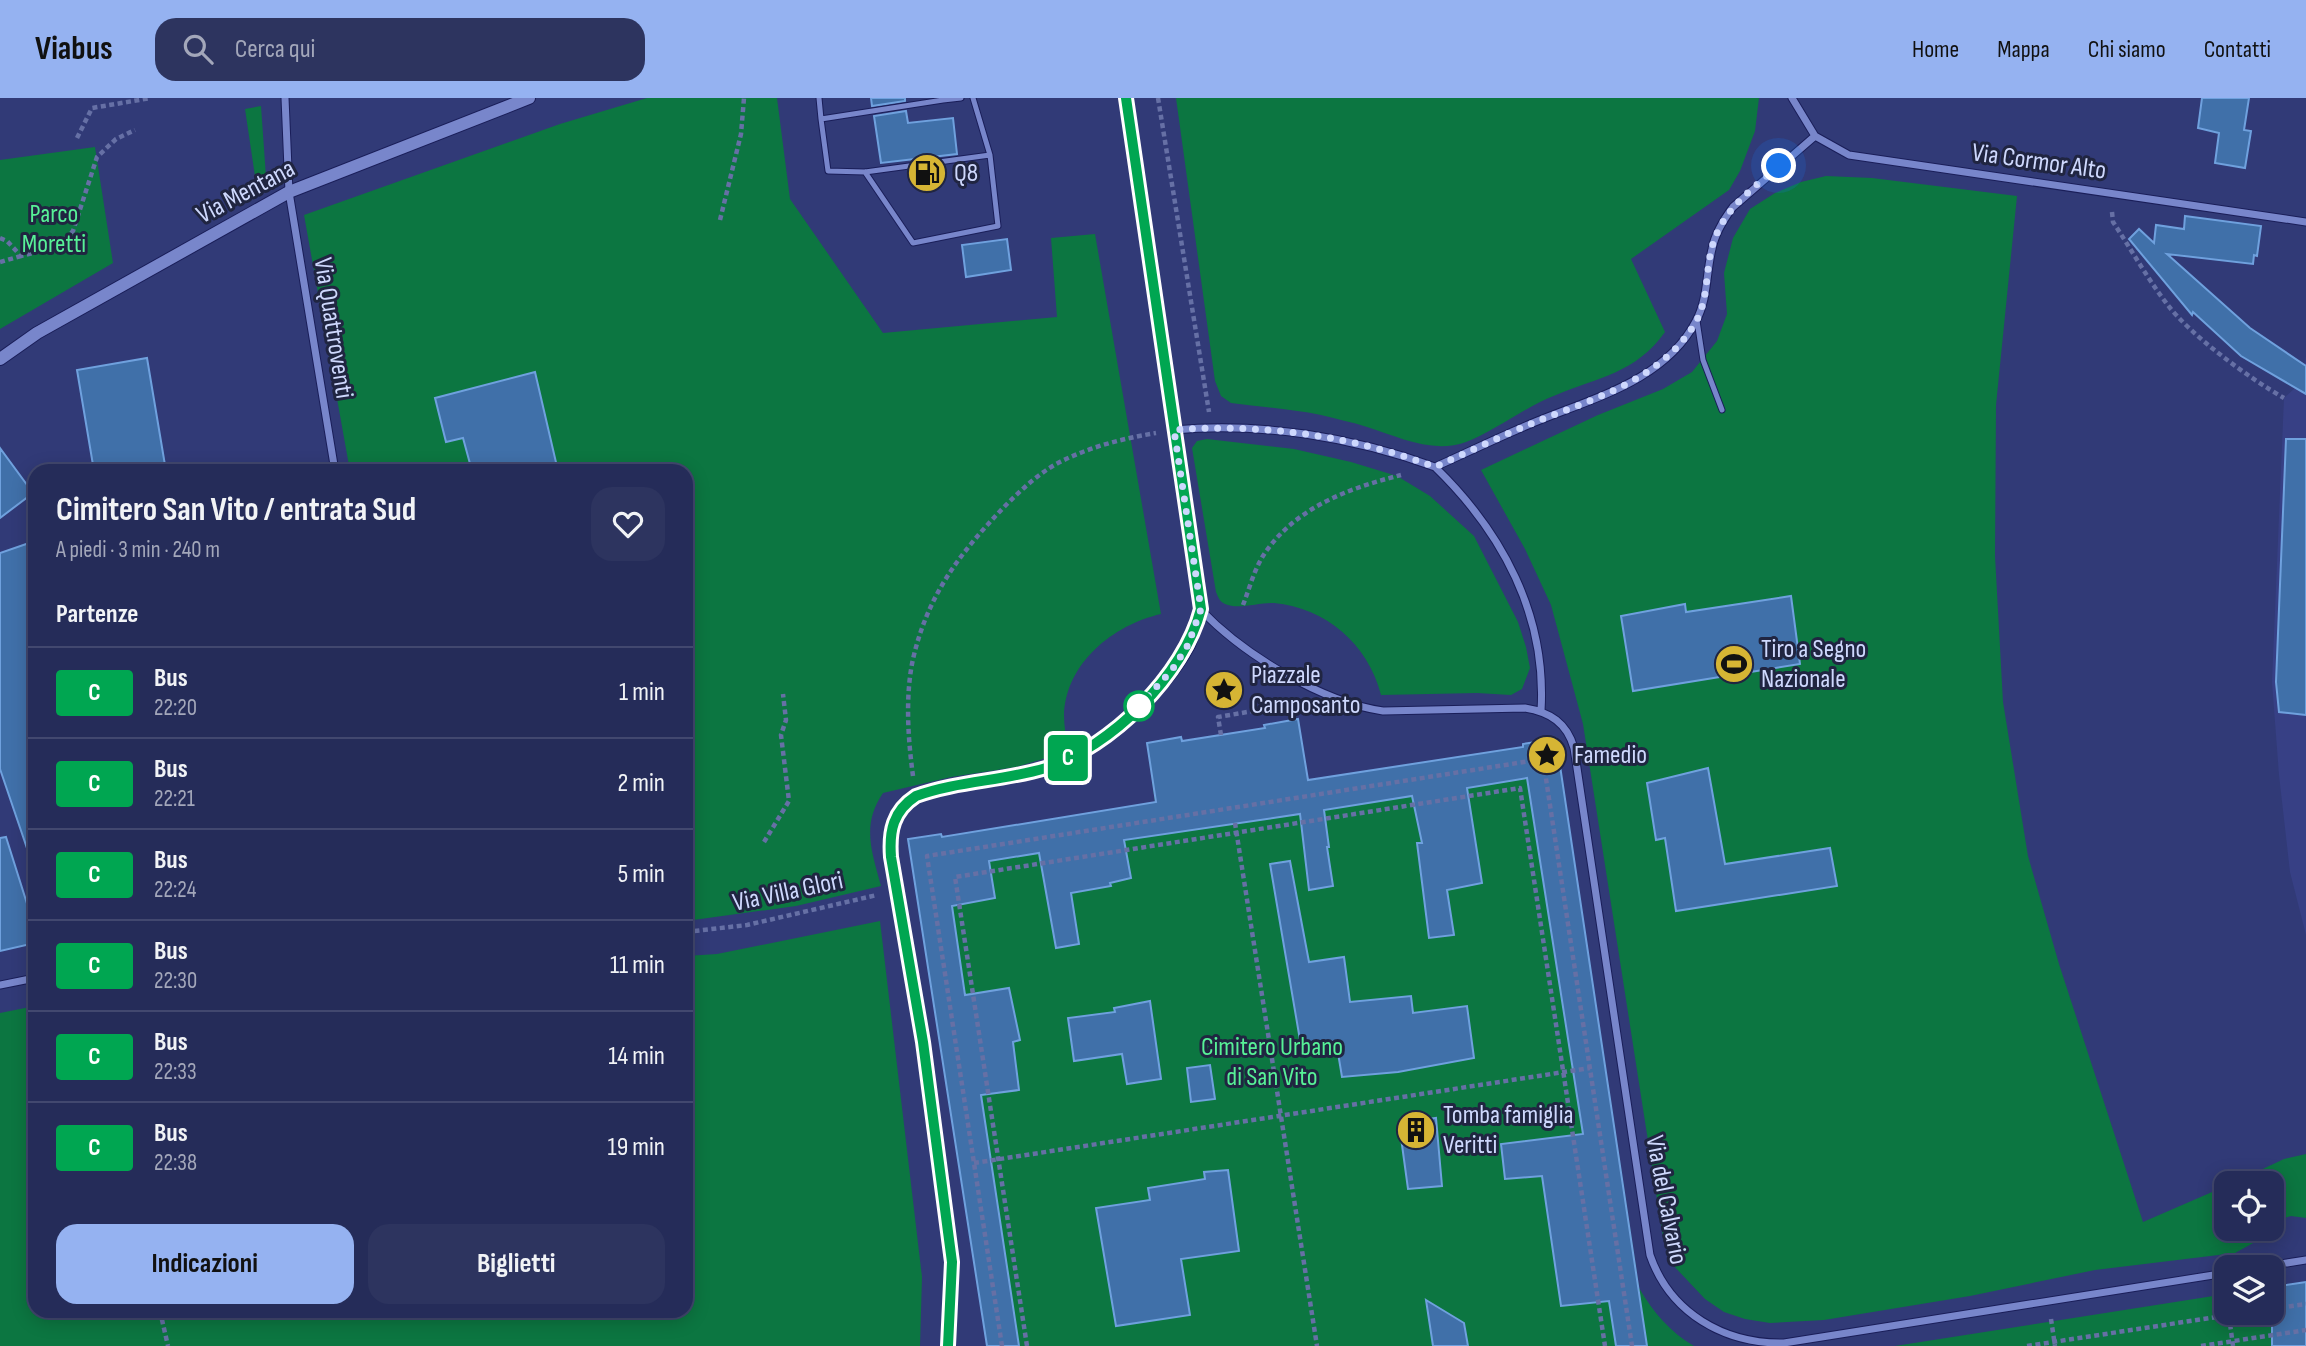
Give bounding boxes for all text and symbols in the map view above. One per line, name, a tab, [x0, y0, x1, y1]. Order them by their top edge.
search box	[155, 18, 645, 81]
text: Viabus	[35, 29, 113, 69]
icon: search	[179, 30, 217, 68]
text: Cerca qui	[235, 34, 315, 65]
text: Home	[1912, 35, 1959, 64]
text: Mappa	[1997, 35, 2050, 64]
text: Chi siamo	[2088, 35, 2166, 64]
text: Contatti	[2204, 35, 2271, 64]
street label: Via Cormor Alto	[1970, 137, 2108, 187]
your location	[1761, 148, 1796, 183]
fuel station icon: Q8	[906, 152, 948, 194]
street label: Via Mentana	[192, 153, 300, 231]
place label: Q8	[954, 158, 978, 189]
park label: Parco Moretti	[22, 199, 86, 260]
street label: Via Quattroventi	[307, 255, 359, 401]
button: heart	[591, 487, 665, 561]
text: Cimitero San Vito / entrata Sud	[56, 490, 416, 530]
text: A piedi · 3 min · 240 m	[56, 536, 220, 564]
text: Partenze	[56, 599, 138, 630]
place label: Tiro a Segno Nazionale	[1761, 634, 1866, 695]
sports icon: Tiro a Segno Nazionale	[1713, 643, 1755, 685]
place label: Piazzale Camposanto	[1251, 660, 1361, 721]
text: Bus	[154, 663, 188, 694]
place icon: Piazzale Camposanto	[1203, 669, 1245, 711]
text: 1 min	[619, 677, 665, 708]
text: C	[88, 678, 101, 707]
unlabelled marker	[1124, 691, 1154, 721]
text: 22:20	[154, 694, 197, 722]
place icon: Famedio	[1526, 734, 1568, 776]
line badge: C	[1045, 735, 1091, 781]
place label: Famedio	[1574, 740, 1647, 771]
text: C	[1062, 743, 1074, 772]
text: Bus	[154, 754, 188, 785]
text: 2 min	[617, 768, 665, 799]
text: C	[88, 769, 101, 798]
text: 22:21	[154, 785, 195, 813]
text: Bus	[154, 845, 188, 876]
text: 5 min	[618, 859, 665, 890]
text: C	[88, 860, 101, 889]
street label: Via Villa Glori	[730, 865, 846, 919]
text: 22:24	[154, 876, 196, 904]
text: Bus	[154, 936, 188, 967]
text: 11 min	[610, 950, 665, 981]
text: C	[88, 951, 101, 980]
text: 22:30	[154, 967, 197, 995]
text: Bus	[154, 1027, 188, 1058]
park label: Cimitero Urbano di San Vito	[1201, 1032, 1343, 1093]
text: 14 min	[608, 1041, 665, 1072]
text: C	[88, 1042, 101, 1071]
text: 22:33	[154, 1058, 197, 1086]
place label: Tomba famiglia Veritti	[1443, 1100, 1574, 1161]
building icon: Tomba famiglia Veritti	[1395, 1109, 1437, 1151]
text: Bus	[154, 1118, 188, 1149]
text: 19 min	[608, 1132, 665, 1163]
text: C	[88, 1133, 101, 1162]
street label: Via del Calvario	[1638, 1133, 1694, 1267]
text: 22:38	[154, 1149, 197, 1177]
map controls	[2214, 1171, 2284, 1325]
button: locate	[2214, 1171, 2284, 1241]
button: Indicazioni	[56, 1224, 354, 1304]
button: Biglietti	[368, 1224, 665, 1304]
button: layers	[2214, 1255, 2284, 1325]

